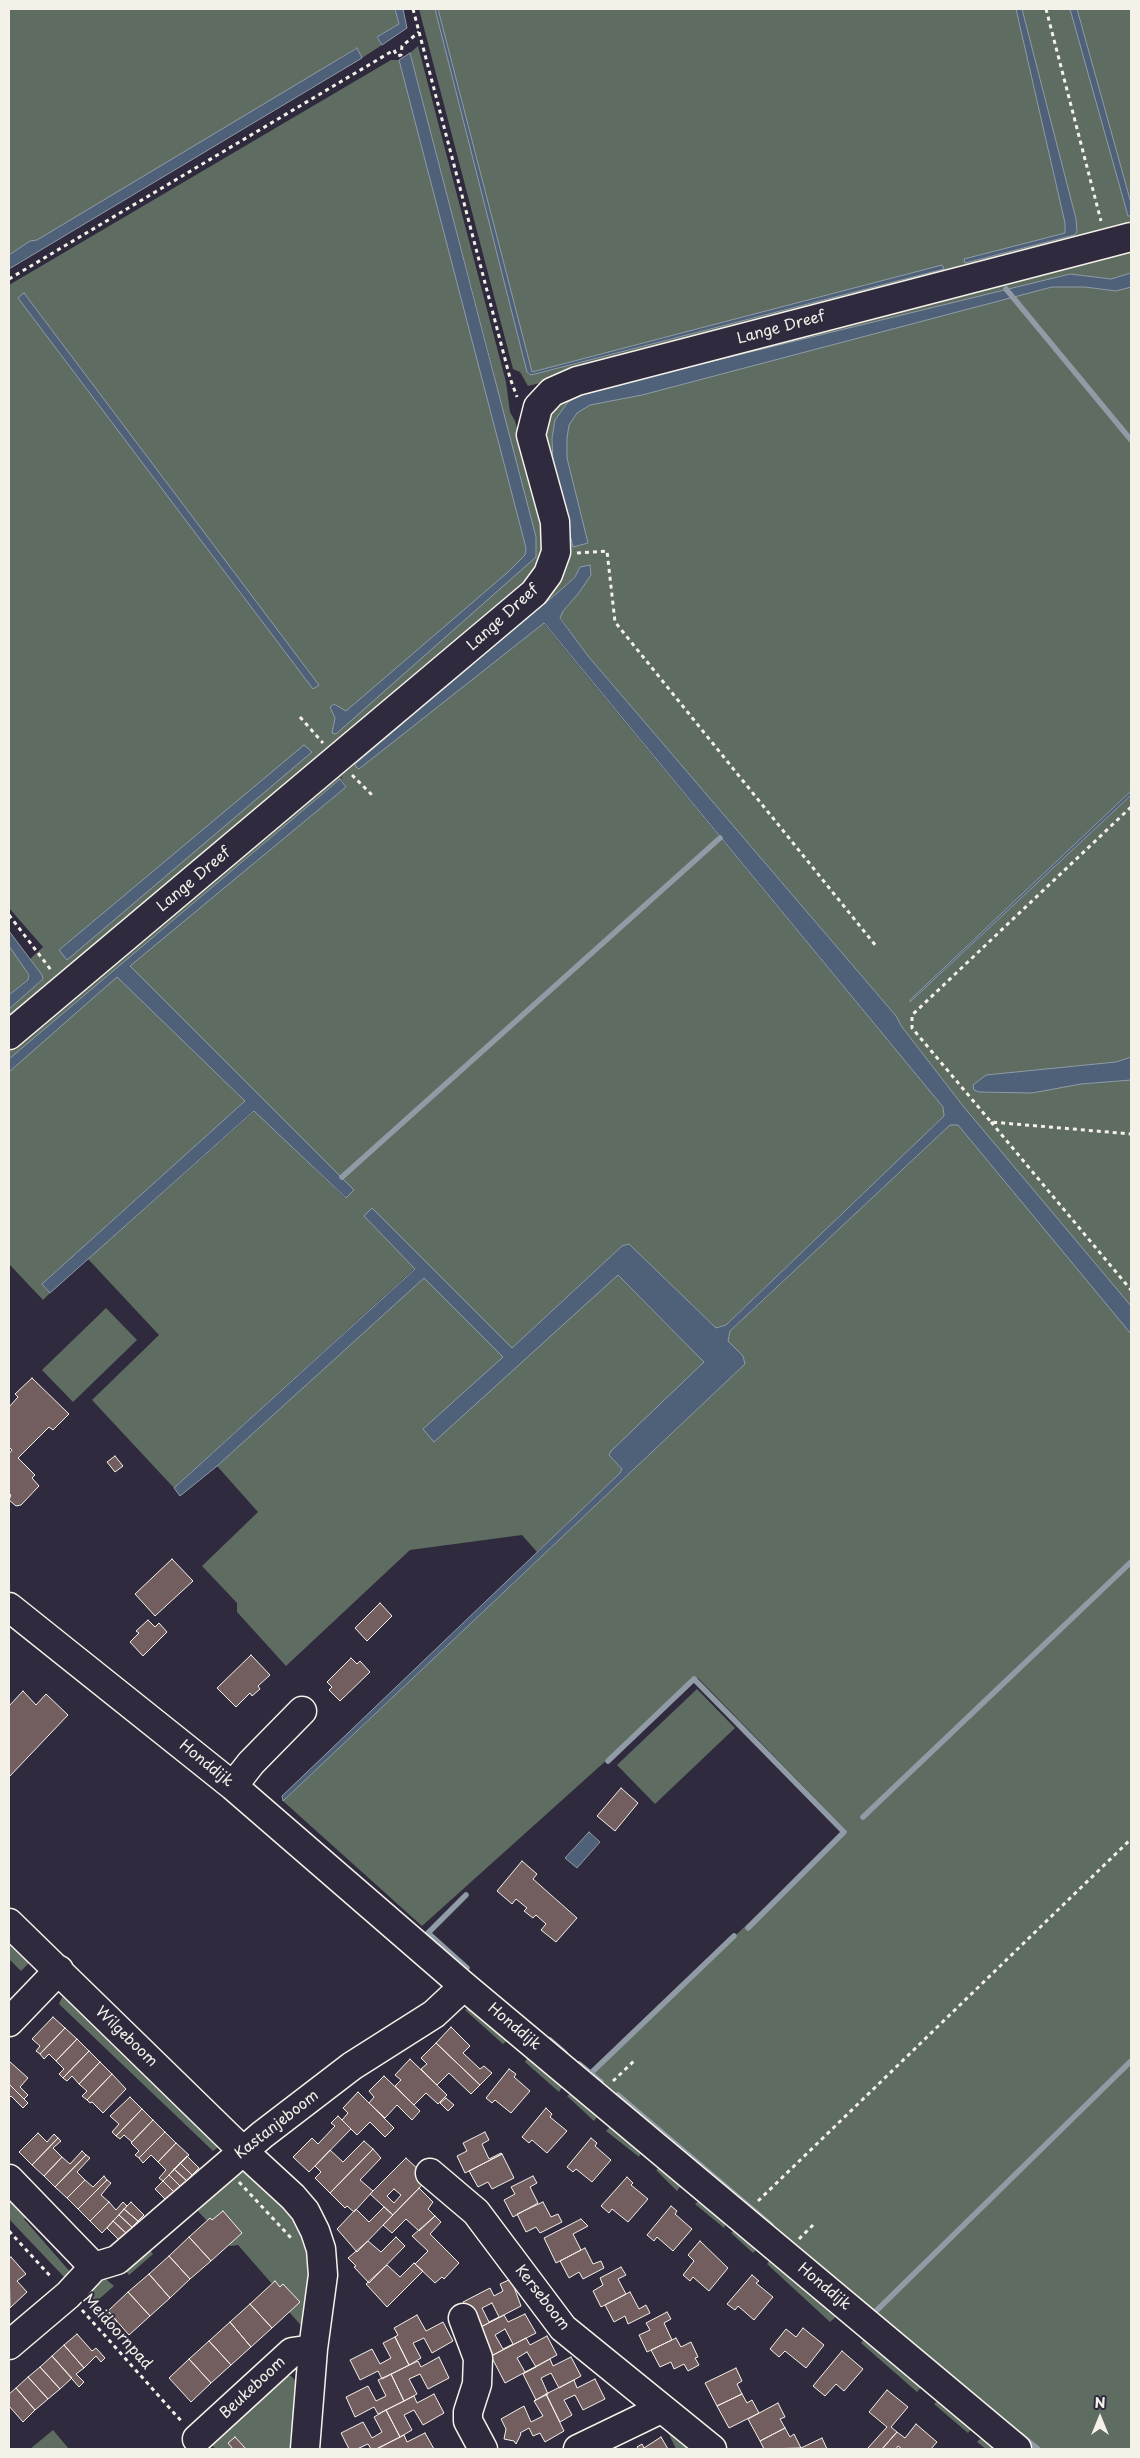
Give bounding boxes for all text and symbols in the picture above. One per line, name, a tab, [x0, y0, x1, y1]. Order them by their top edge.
street label: Lange Dreef	[735, 308, 827, 348]
street label: Lange Dreef	[463, 581, 543, 655]
street label: Lange Dreef	[154, 844, 234, 916]
street label: Honddijk	[176, 1737, 236, 1791]
street label: Honddijk	[484, 2000, 544, 2054]
street label: Wilgeboom	[91, 2003, 161, 2071]
street label: Kastanjeboom	[232, 2087, 322, 2163]
street label: Honddijk	[794, 2260, 854, 2314]
street label: Kerseboom	[511, 2262, 573, 2334]
street label: Meidoornpad	[79, 2291, 155, 2373]
street label: Beukeboom	[217, 2353, 289, 2423]
text: N	[1094, 2392, 1106, 2413]
north arrow	[1075, 2393, 1125, 2443]

